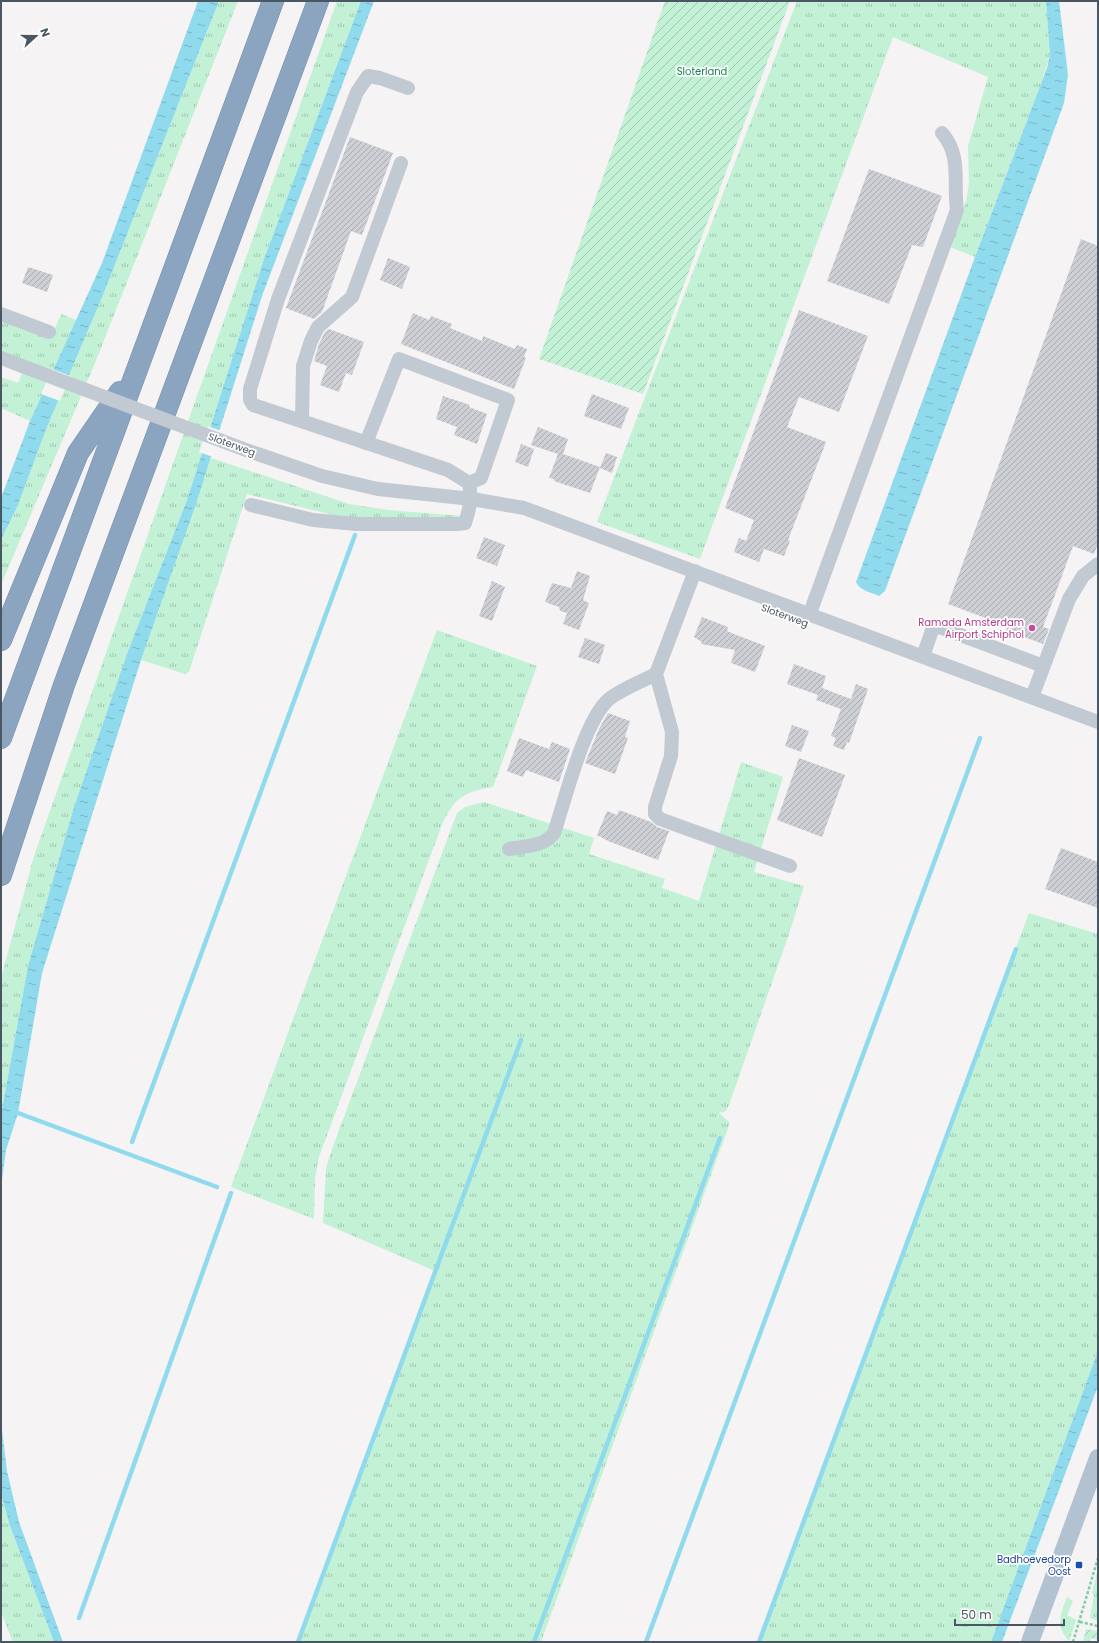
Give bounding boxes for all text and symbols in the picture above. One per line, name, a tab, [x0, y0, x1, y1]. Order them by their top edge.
north arrow	[16, 16, 56, 56]
text: N	[36, 26, 54, 39]
park label: Sloterland	[677, 64, 727, 79]
street label: Sloterweg	[206, 429, 258, 460]
street label: Sloterweg	[759, 600, 811, 631]
place label: Ramada Amsterdam Airport Schiphol	[918, 615, 1024, 642]
marker: Ramada Amsterdam Airport Schiphol	[1027, 623, 1037, 633]
place label: Badhoevedorp Oost	[997, 1552, 1071, 1579]
marker: Badhoevedorp Oost	[1074, 1560, 1084, 1570]
scale bar	[955, 1601, 1064, 1627]
text: 50 m	[961, 1606, 992, 1623]

